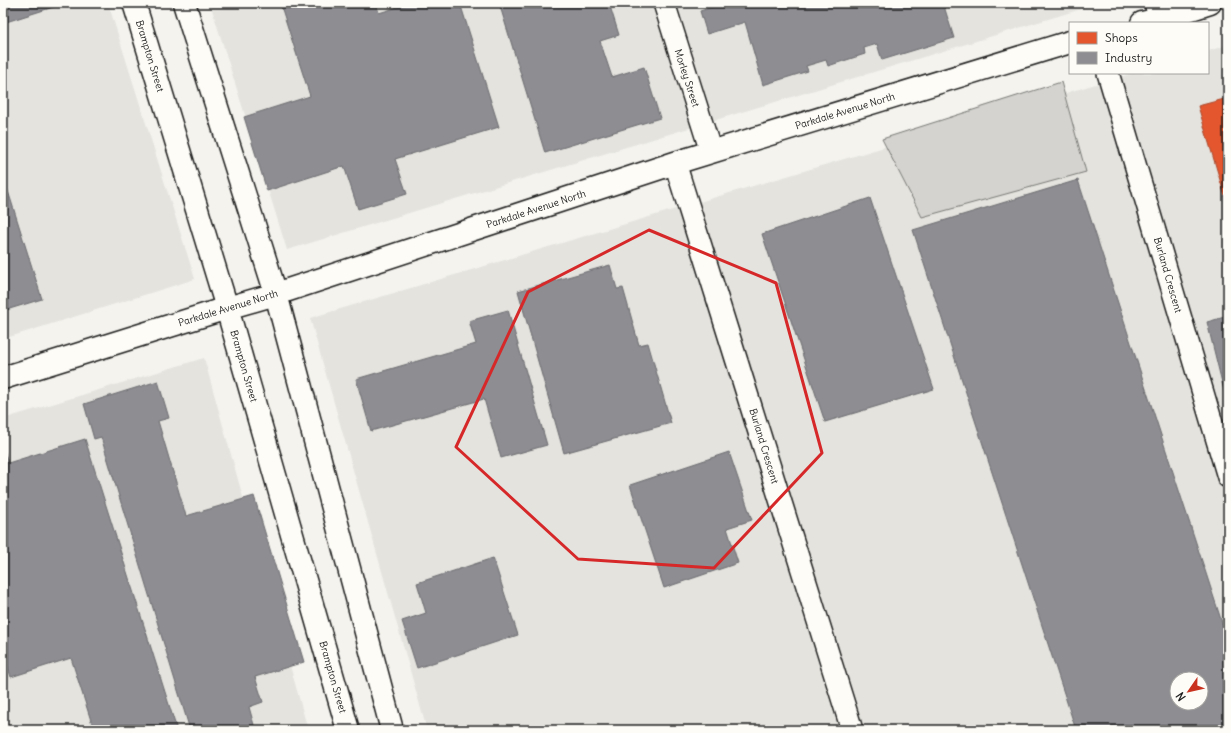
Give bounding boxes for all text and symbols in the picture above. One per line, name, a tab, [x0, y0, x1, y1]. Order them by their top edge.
street label: Brampton Street	[133, 18, 167, 94]
legend	[1069, 22, 1209, 74]
text: Shops	[1105, 30, 1138, 45]
street label: Morley Street	[672, 47, 703, 109]
text: Industry	[1105, 50, 1152, 65]
street label: Parkdale Avenue North	[793, 90, 897, 132]
street label: Parkdale Avenue North	[485, 187, 588, 231]
street label: Burland Crescent	[1151, 236, 1185, 315]
street label: Parkdale Avenue North	[176, 287, 280, 329]
street label: Brampton Street	[227, 328, 261, 404]
street label: Burland Crescent	[746, 407, 782, 486]
street label: Brampton Street	[316, 639, 350, 715]
north arrow	[1169, 671, 1209, 711]
text: N	[1173, 690, 1189, 704]

